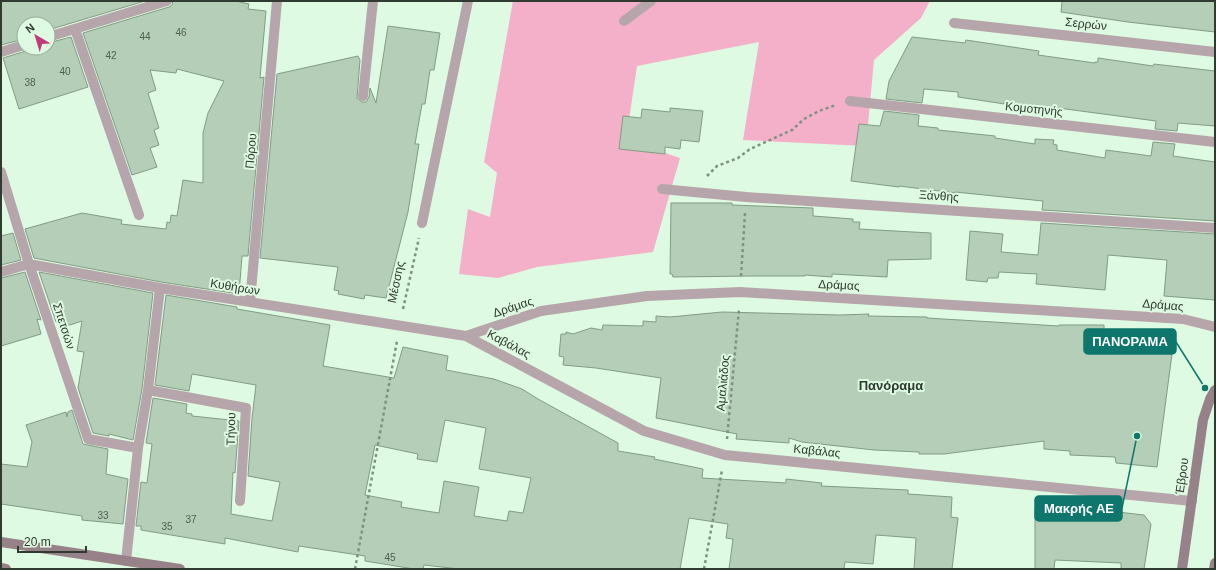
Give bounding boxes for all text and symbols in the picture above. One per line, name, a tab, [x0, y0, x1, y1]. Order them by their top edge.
street label: Σερρών	[1064, 15, 1108, 33]
north arrow	[16, 16, 56, 56]
text: N	[23, 21, 37, 35]
house number: 46	[175, 27, 187, 38]
house number: 44	[139, 31, 151, 42]
house number: 42	[105, 50, 117, 61]
house number: 40	[59, 66, 71, 77]
house number: 38	[24, 77, 36, 88]
street label: Κομοτηνής	[1005, 99, 1064, 119]
street label: Πόρου	[242, 133, 260, 169]
street label: Ξάνθης	[919, 188, 960, 204]
street label: Μέσσης	[385, 259, 407, 304]
street label: Κυθήρων	[209, 276, 261, 298]
street label: Δράμας	[818, 277, 860, 293]
street label: Δράμας	[491, 294, 535, 320]
street label: Δράμας	[1142, 296, 1184, 314]
street label: Σπετσών	[50, 301, 78, 351]
street label: Καβάλας	[485, 327, 533, 361]
callout: ΠΑΝΟΡΑΜΑ	[1084, 329, 1176, 354]
text: ΠΑΝΟΡΑΜΑ	[1092, 334, 1168, 349]
street label: Αμαλιάδος	[714, 354, 732, 412]
district label: Πανόραμα	[859, 378, 923, 393]
street label: Τήνου	[224, 412, 238, 446]
street label: Καβάλας	[793, 442, 841, 460]
street label: Έβρου	[1172, 457, 1191, 496]
callout: Μακρής ΑΕ	[1035, 496, 1122, 521]
text: Μακρής ΑΕ	[1044, 501, 1114, 516]
house number: 33	[97, 510, 109, 521]
house number: 37	[185, 514, 197, 525]
house number: 35	[161, 521, 173, 532]
scale bar	[18, 528, 86, 554]
text: 20 m	[24, 535, 51, 549]
house number: 45	[384, 552, 396, 563]

